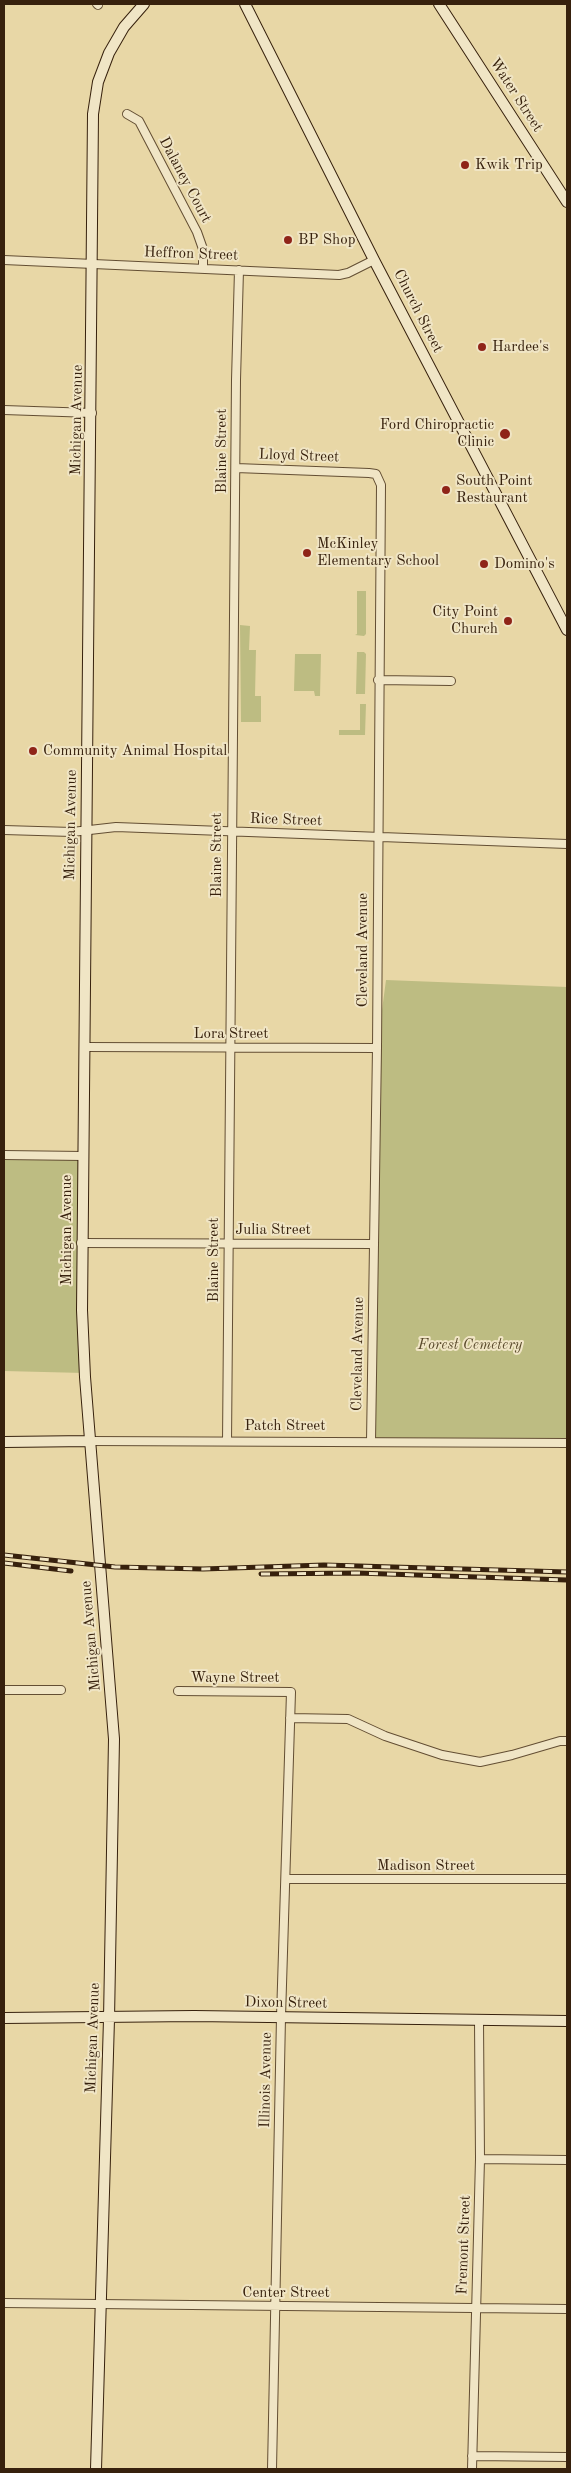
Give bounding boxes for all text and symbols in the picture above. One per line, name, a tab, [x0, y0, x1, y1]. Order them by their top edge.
street label: Water Street	[485, 55, 547, 135]
street label: Dalaney Court	[155, 134, 215, 226]
place label: Kwik Trip	[475, 156, 543, 174]
marker: Kwik Trip	[459, 159, 471, 171]
place label: BP Shop	[298, 231, 355, 249]
marker: BP Shop	[282, 234, 294, 246]
street label: Heffron Street	[144, 243, 238, 265]
street label: Church Street	[389, 266, 447, 356]
place label: Hardee's	[492, 338, 549, 356]
marker: Hardee's	[476, 341, 488, 353]
street label: Michigan Avenue	[67, 364, 87, 476]
street label: Blaine Street	[213, 409, 231, 493]
place label: Ford Chiropractic Clinic	[380, 416, 494, 451]
marker: Ford Chiropractic Clinic	[498, 427, 512, 441]
street label: Lloyd Street	[258, 446, 340, 466]
place label: South Point Restaurant	[456, 472, 533, 507]
marker: South Point Restaurant	[440, 484, 452, 496]
place label: McKinley Elementary School	[317, 535, 439, 570]
marker: McKinley Elementary School	[301, 547, 313, 559]
place label: Domino's	[494, 555, 555, 573]
marker: Domino's	[478, 558, 490, 570]
place label: City Point Church	[432, 603, 498, 638]
marker: City Point Church	[502, 615, 514, 627]
place label: Community Animal Hospital	[43, 742, 227, 760]
marker: Community Animal Hospital	[27, 745, 39, 757]
street label: Michigan Avenue	[61, 769, 81, 881]
street label: Rice Street	[250, 810, 322, 830]
street label: Blaine Street	[208, 813, 226, 897]
street label: Cleveland Avenue	[354, 893, 372, 1007]
street label: Lora Street	[194, 1025, 268, 1043]
street label: Michigan Avenue	[58, 1175, 76, 1285]
street label: Blaine Street	[205, 1218, 223, 1302]
street label: Julia Street	[235, 1221, 311, 1239]
street label: Cleveland Avenue	[348, 1297, 368, 1411]
park label: Forest Cemetery	[418, 1336, 522, 1354]
street label: Patch Street	[245, 1417, 325, 1435]
street label: Michigan Avenue	[77, 1580, 105, 1692]
street label: Wayne Street	[191, 1669, 279, 1687]
street label: Madison Street	[377, 1857, 475, 1875]
street label: Michigan Avenue	[82, 1982, 104, 2094]
street label: Dixon Street	[245, 1993, 327, 2013]
street label: Illinois Avenue	[256, 2032, 276, 2128]
street label: Fremont Street	[453, 2195, 475, 2295]
street label: Center Street	[242, 2284, 330, 2302]

